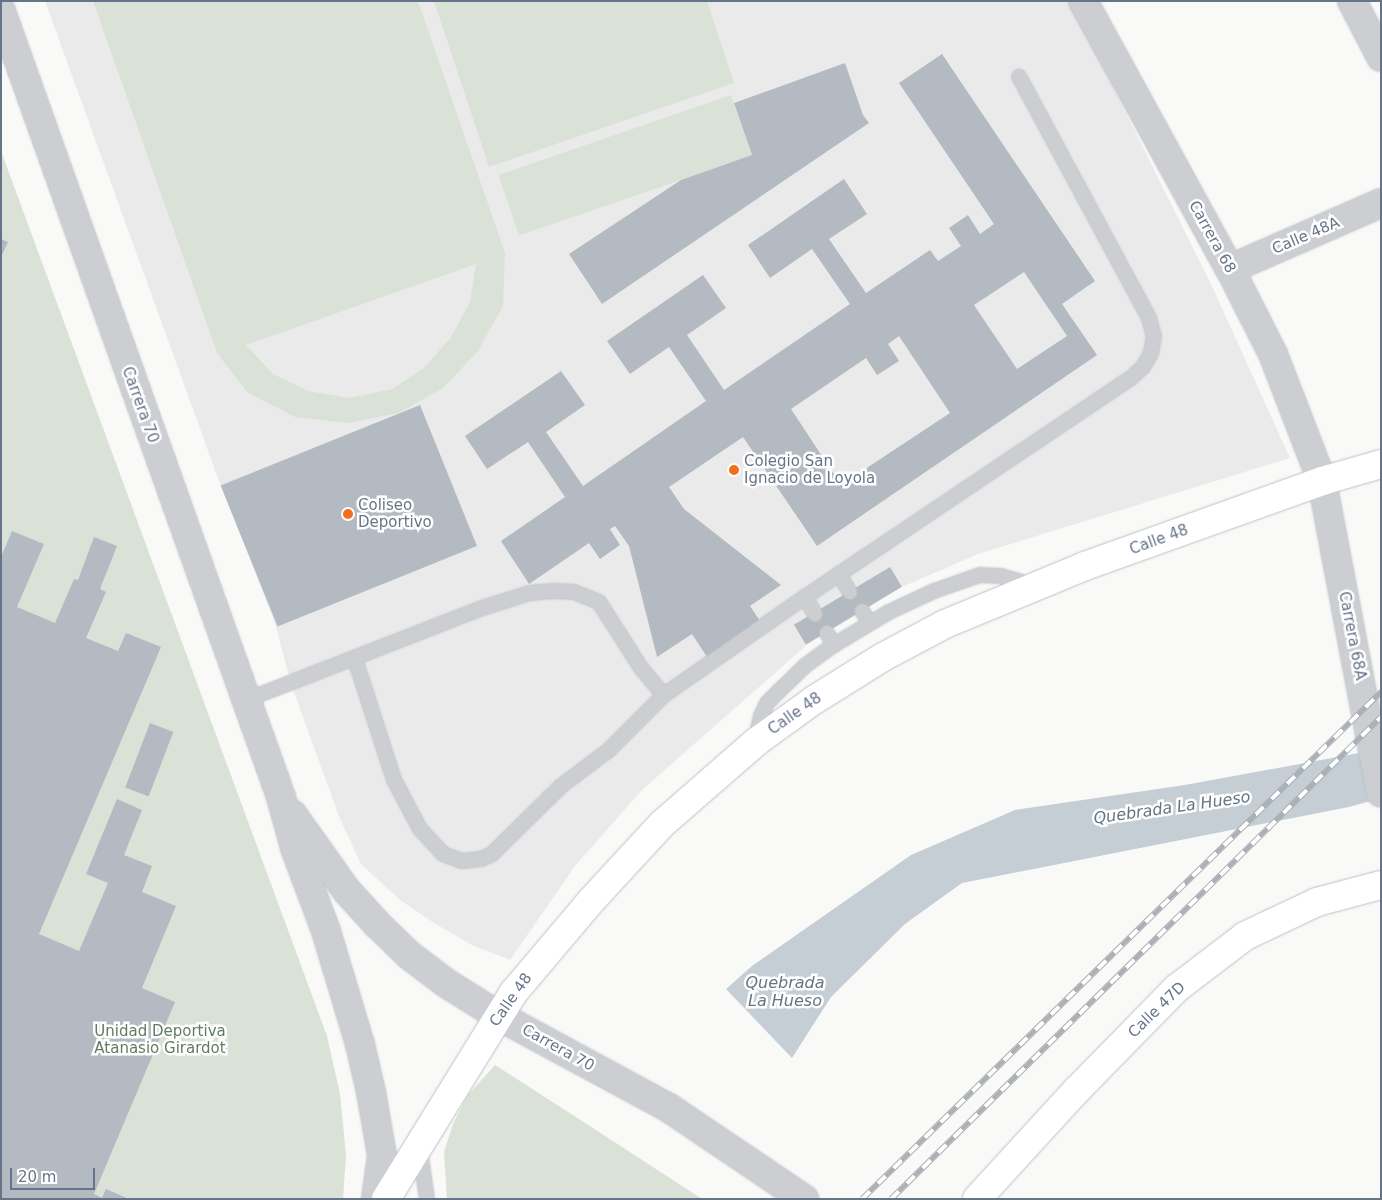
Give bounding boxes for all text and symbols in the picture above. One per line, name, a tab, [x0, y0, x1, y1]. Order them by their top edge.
street label: Carrera 68	[1185, 198, 1239, 276]
street label: Calle 48A	[1270, 214, 1342, 258]
street label: Carrera 70	[118, 364, 162, 446]
place label: Colegio San Ignacio de Loyola	[744, 452, 875, 487]
marker: Colegio San Ignacio de Loyola	[728, 464, 740, 476]
place label: Coliseo Deportivo	[358, 496, 432, 531]
marker: Coliseo Deportivo	[342, 508, 354, 520]
street label: Calle 48	[1127, 521, 1191, 559]
street label: Carrera 68A	[1335, 590, 1369, 682]
street label: Calle 48	[765, 689, 825, 739]
water label: Quebrada La Hueso	[1092, 787, 1252, 829]
street label: Calle 48	[486, 970, 536, 1030]
water label: Quebrada La Hueso	[745, 973, 825, 1011]
street label: Calle 47D	[1125, 978, 1189, 1042]
street label: Carrera 70	[519, 1021, 597, 1075]
park label: Unidad Deportiva Atanasio Girardot	[94, 1022, 226, 1057]
scale bar	[12, 1158, 98, 1190]
text: 20 m	[18, 1168, 56, 1186]

